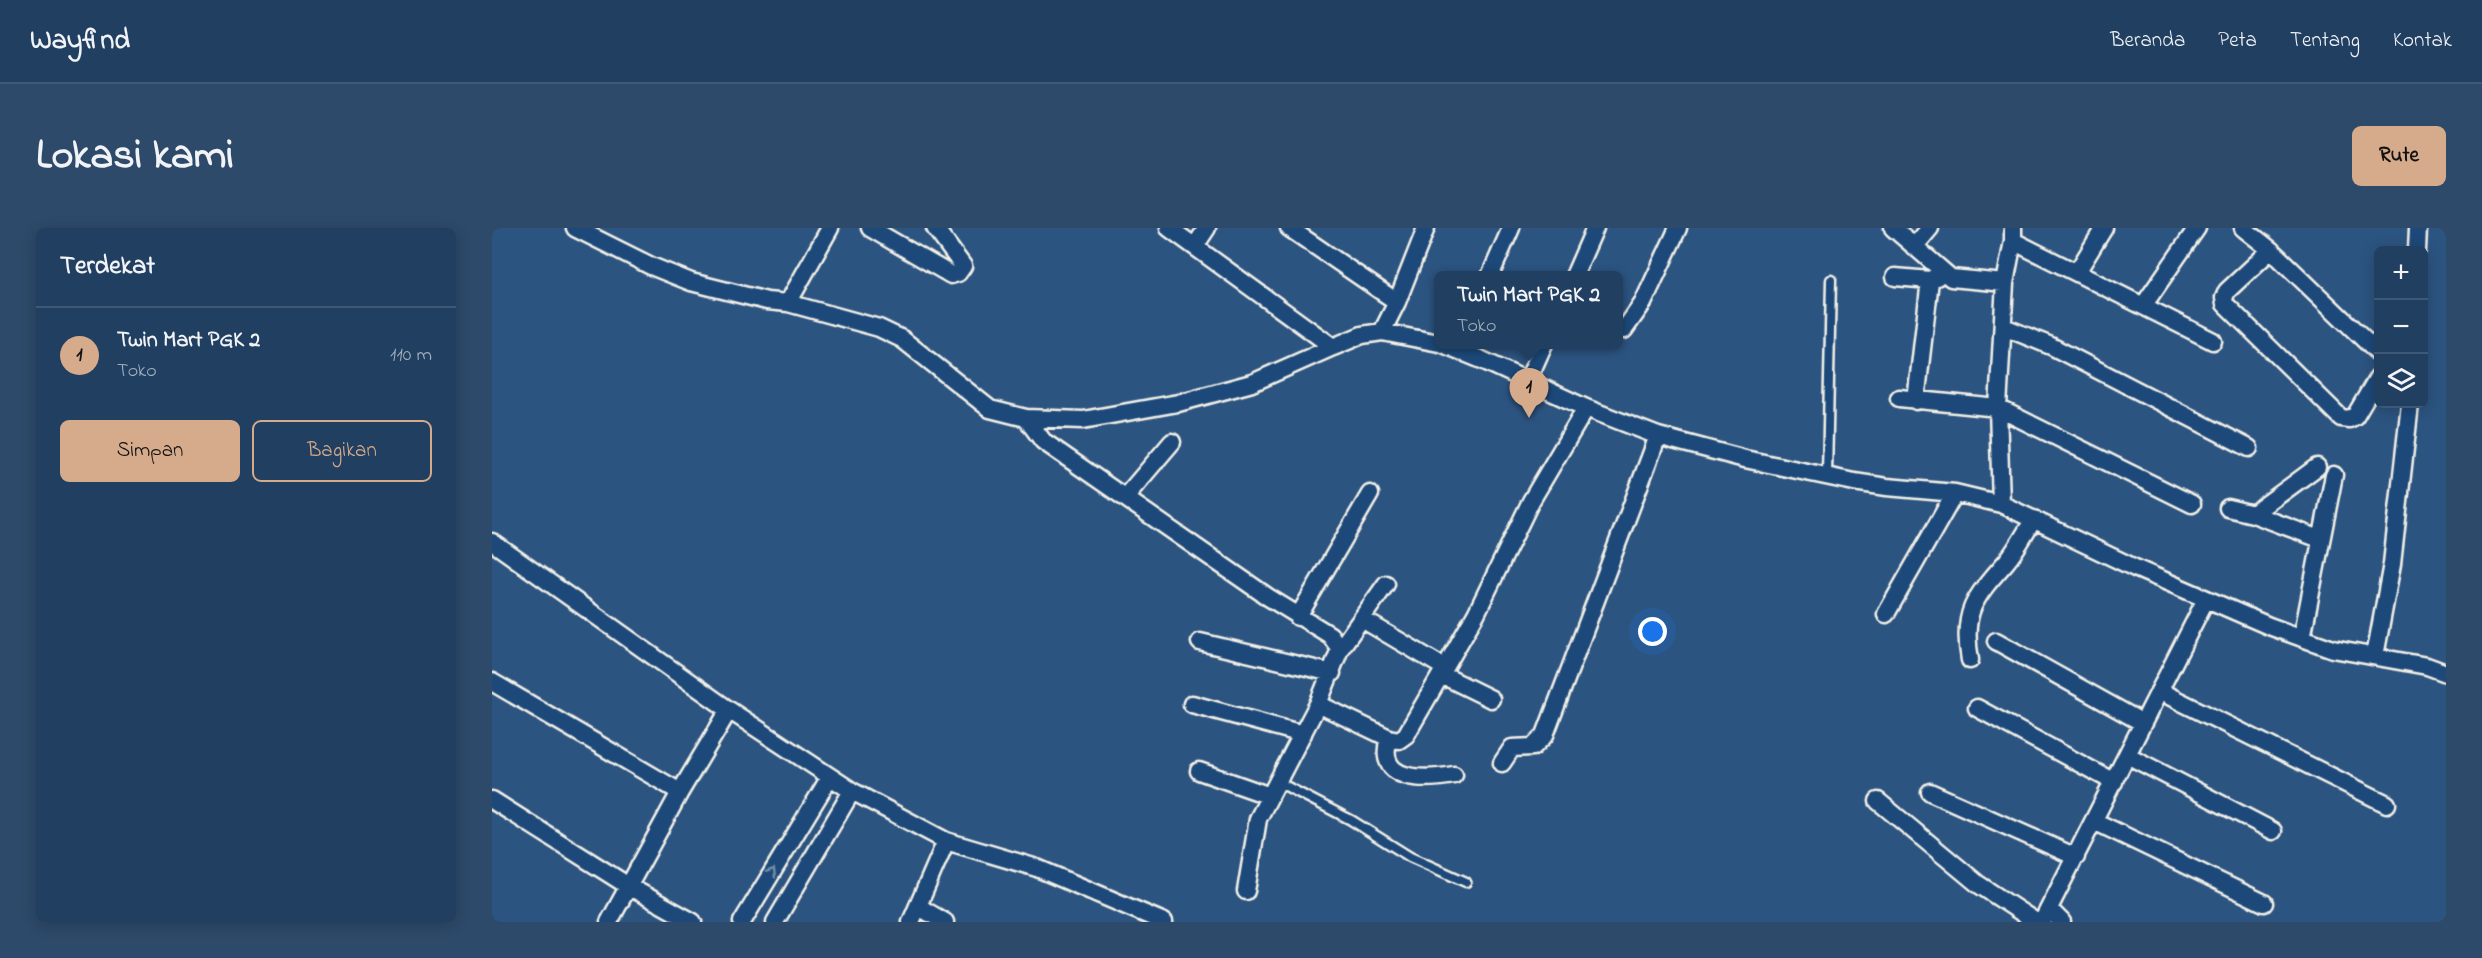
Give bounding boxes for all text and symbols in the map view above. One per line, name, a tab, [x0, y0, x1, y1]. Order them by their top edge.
text: Wayfind	[30, 21, 130, 62]
text: Beranda	[2110, 26, 2185, 56]
text: Peta	[2218, 26, 2257, 56]
text: Tentang	[2290, 26, 2360, 56]
text: Kontak	[2393, 26, 2452, 56]
text: Lokasi kami	[36, 126, 234, 187]
button: Rute	[2352, 126, 2446, 186]
map controls	[2374, 246, 2428, 408]
button: +	[2374, 246, 2428, 300]
text: Terdekat	[60, 248, 155, 286]
popup	[1434, 271, 1623, 349]
text: Twin Mart PGK 2	[1457, 280, 1600, 312]
button: −	[2374, 300, 2428, 354]
text: Toko	[1457, 312, 1496, 341]
text: Twin Mart PGK 2	[117, 325, 260, 357]
text: 1	[76, 341, 83, 370]
text: 110 m	[390, 341, 432, 370]
button: layers	[2374, 354, 2428, 408]
text: Toko	[117, 357, 157, 386]
pin: 1	[1510, 368, 1548, 418]
button: Simpan	[60, 420, 240, 482]
button: Bagikan	[252, 420, 432, 482]
your location	[1638, 617, 1667, 646]
one-way arrow	[765, 868, 777, 878]

